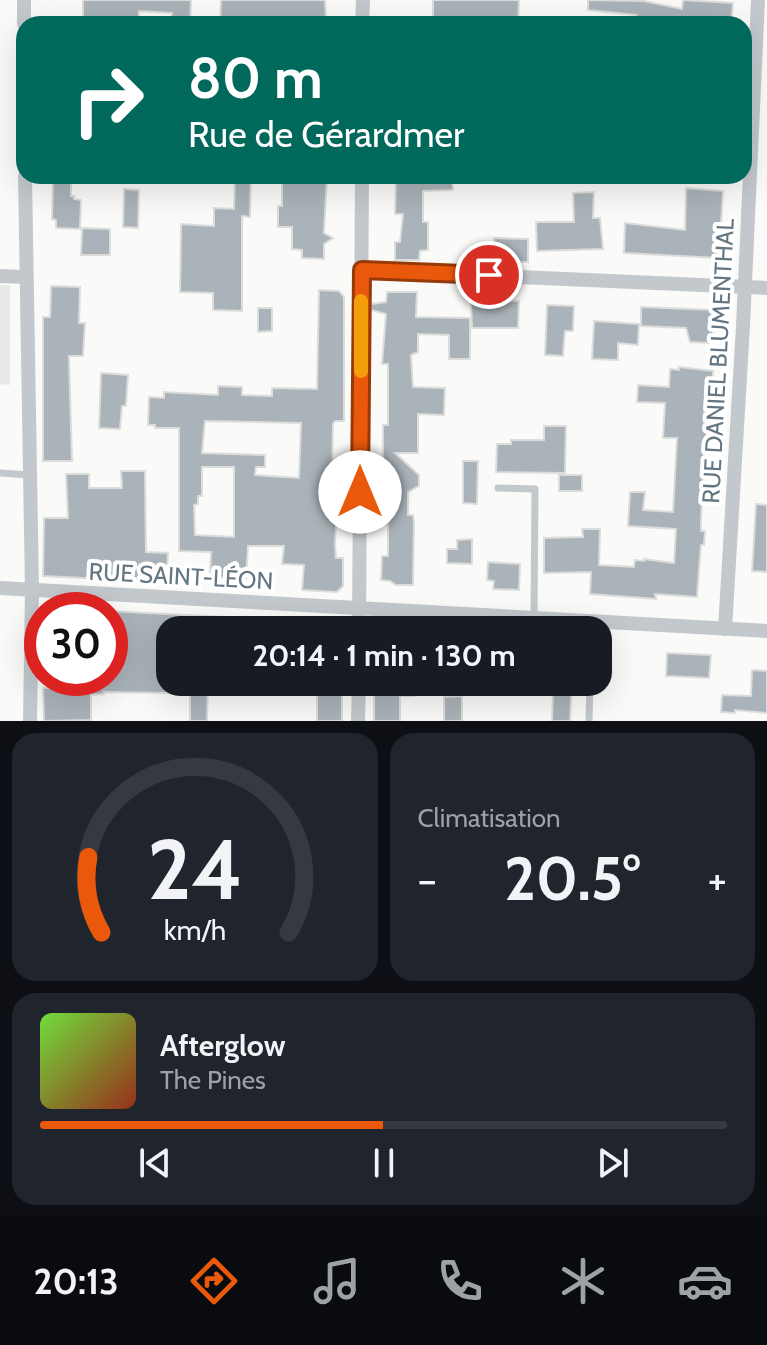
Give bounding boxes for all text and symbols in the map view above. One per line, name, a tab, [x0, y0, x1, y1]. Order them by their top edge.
text: 80 m	[188, 44, 323, 112]
icon: right	[56, 48, 160, 152]
text: Rue de Gérardmer	[188, 112, 464, 156]
street label: RUE DANIEL BLUMENTHAL	[696, 218, 740, 504]
pin	[455, 241, 523, 309]
icon: arrive	[467, 253, 511, 297]
position arrow	[318, 450, 402, 534]
street label: RUE SAINT-LÉON	[88, 557, 274, 595]
speed limit sign: 30	[24, 592, 128, 696]
text: 20:14 · 1 min · 130 m	[252, 637, 516, 674]
text: Climatisation	[418, 802, 561, 834]
text: 24	[147, 819, 243, 920]
text: 20.5°	[504, 842, 640, 915]
text: −	[418, 853, 437, 906]
text: +	[708, 853, 727, 906]
text: km/h	[163, 912, 226, 947]
text: Afterglow	[160, 1027, 286, 1064]
text: The Pines	[160, 1064, 266, 1096]
icon: previous	[133, 1141, 177, 1185]
icon: pause	[362, 1141, 406, 1185]
icon: next	[591, 1141, 635, 1185]
icon: directions	[186, 1253, 242, 1309]
icon: music	[309, 1253, 365, 1309]
icon: phone	[432, 1253, 488, 1309]
icon: climate	[555, 1253, 611, 1309]
icon: car	[677, 1253, 733, 1309]
text: 20:13	[33, 1259, 119, 1303]

